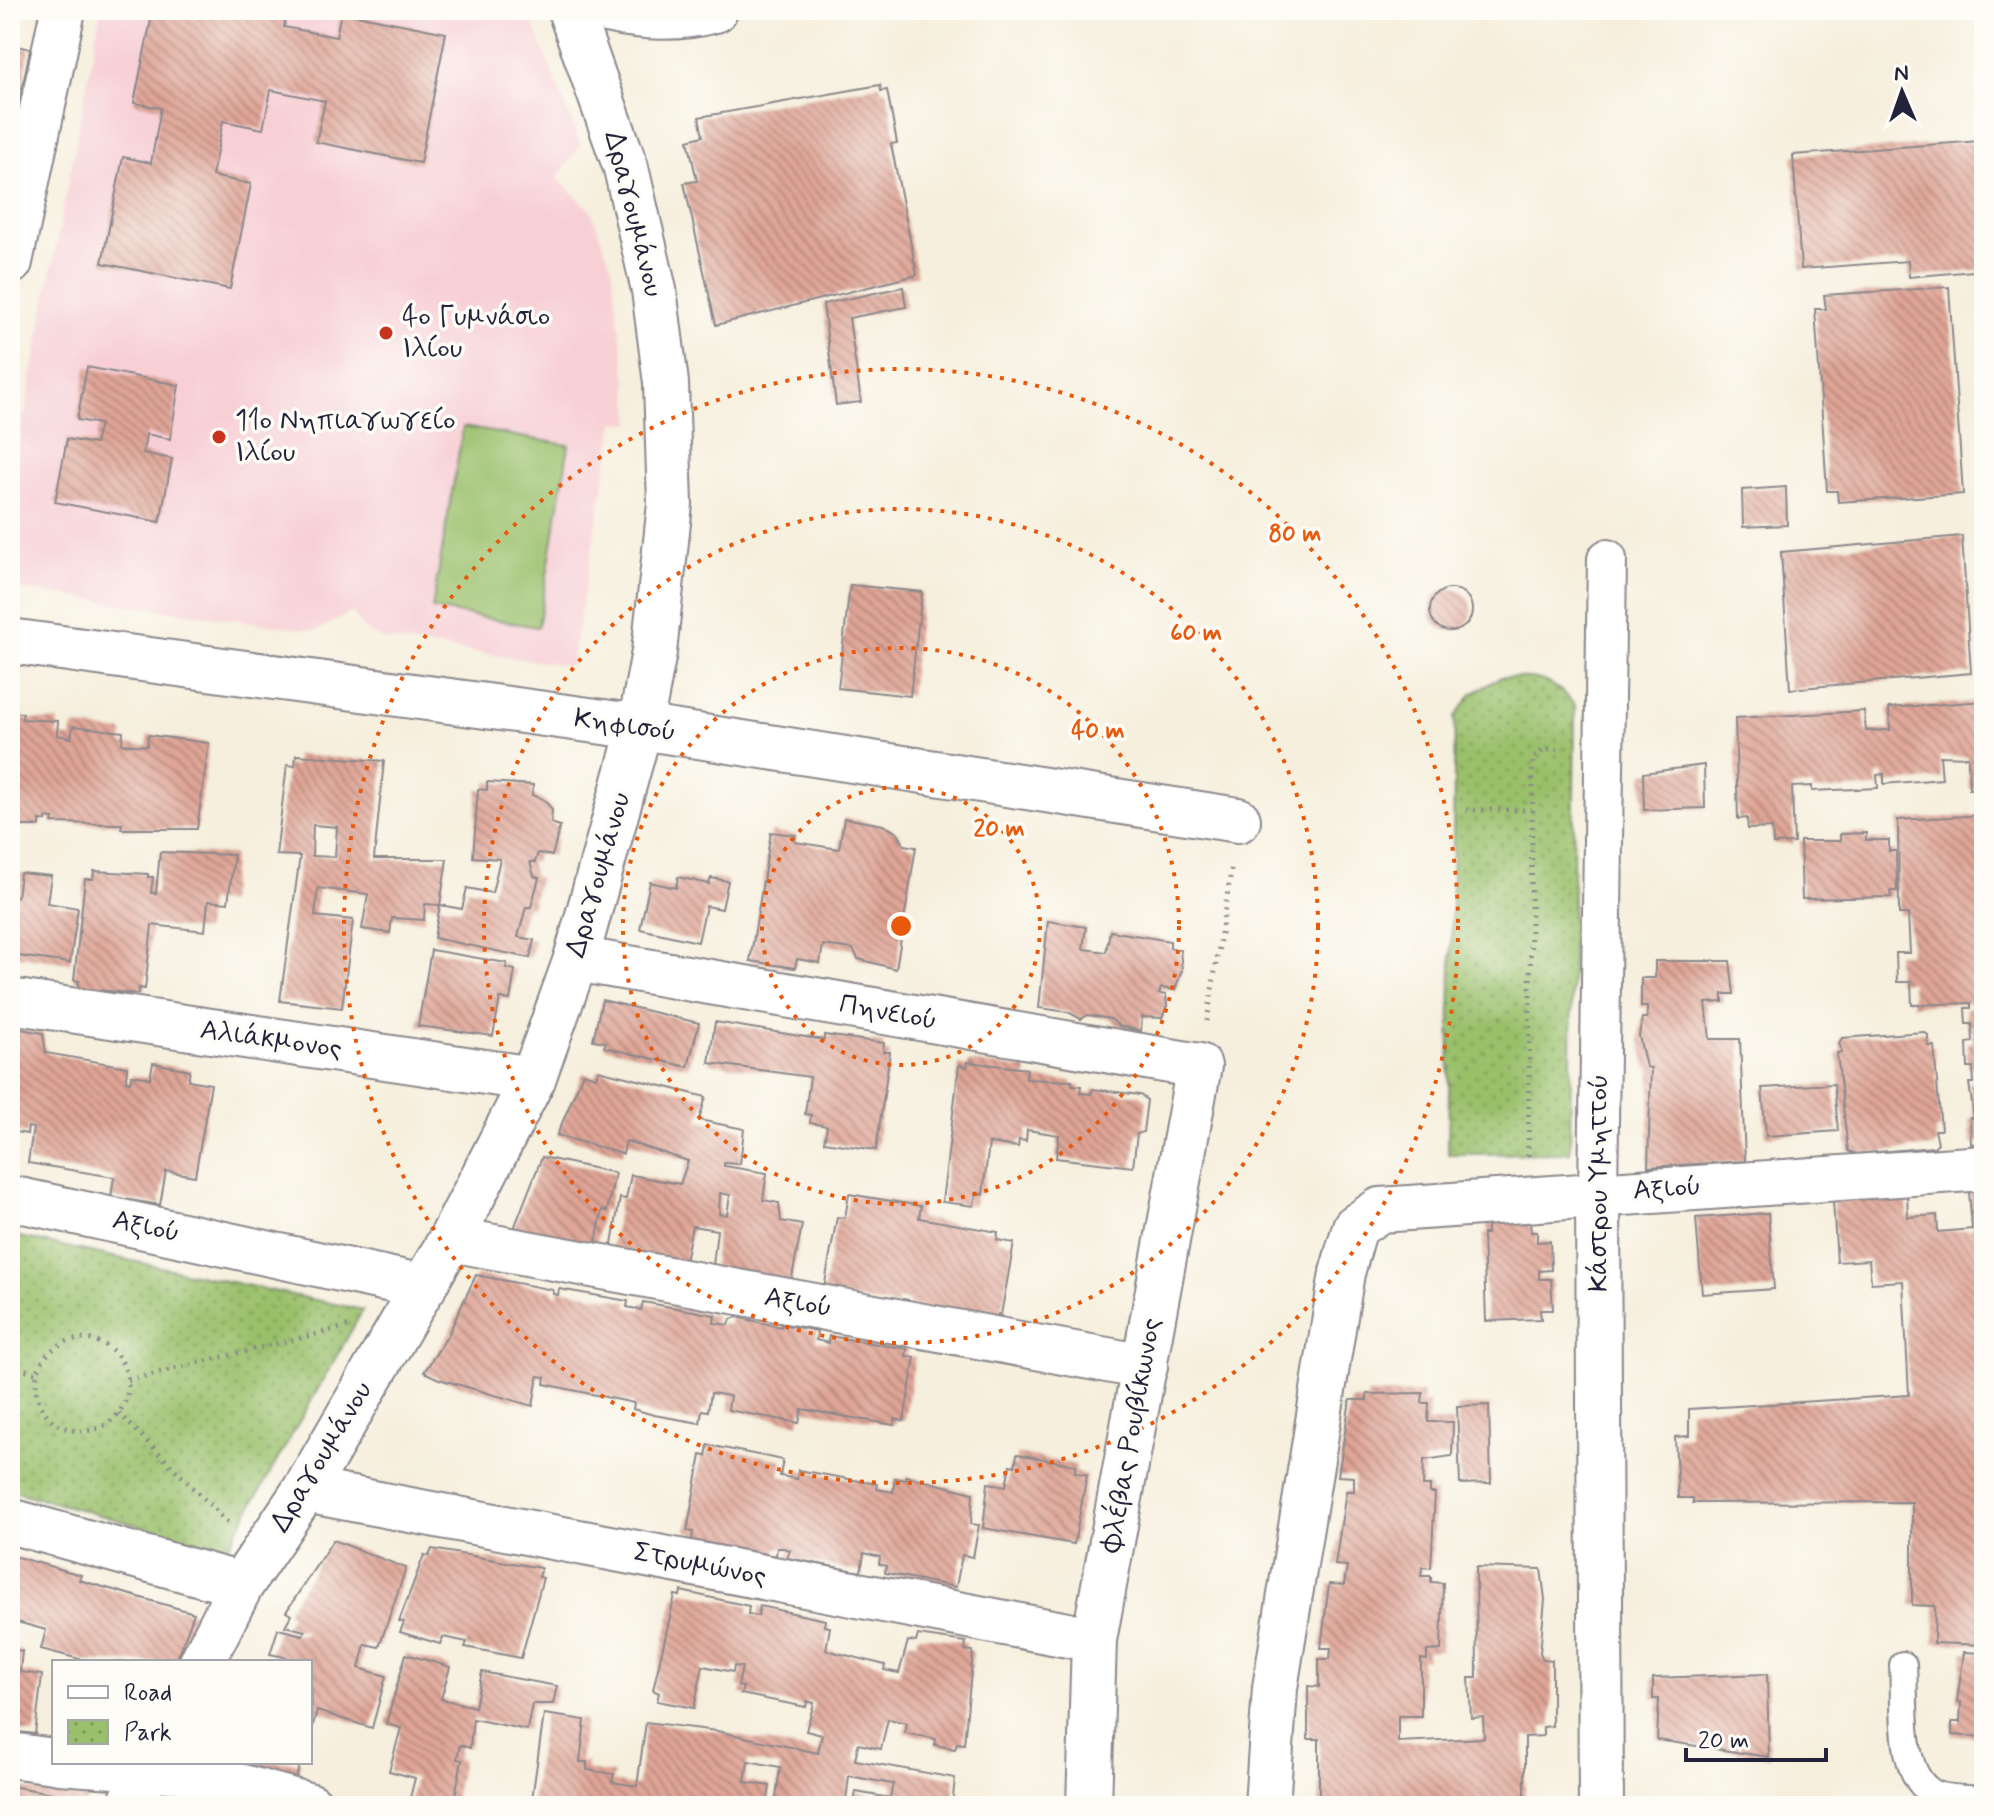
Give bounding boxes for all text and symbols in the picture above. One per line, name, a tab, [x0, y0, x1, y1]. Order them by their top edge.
north arrow	[1862, 52, 1942, 132]
text: N	[1894, 60, 1909, 88]
street label: Δραγουμάνου	[595, 127, 671, 301]
place label: 4ο Γυμνάσιο Ιλίου	[402, 299, 550, 368]
marker: 4ο Γυμνάσιο Ιλίου	[377, 324, 395, 342]
place label: 11ο Νηπιαγωγείο Ιλίου	[235, 403, 455, 472]
marker: 11ο Νηπιαγωγείο Ιλίου	[210, 428, 228, 446]
text: 80 m	[1269, 519, 1321, 550]
text: 60 m	[1170, 618, 1222, 649]
street label: Κηφισού	[572, 701, 678, 751]
text: 40 m	[1071, 716, 1125, 747]
street label: Δραγουμάνου	[558, 788, 640, 962]
text: 20 m	[973, 814, 1025, 845]
centre of rings	[887, 912, 915, 940]
street label: Πηνειού	[836, 986, 940, 1040]
street label: Αλιάκμονος	[198, 1012, 344, 1068]
street label: Κάστρου Υμηττού	[1581, 1074, 1618, 1292]
street label: Αξιού	[1632, 1168, 1702, 1210]
street label: Αξιού	[109, 1202, 183, 1252]
street label: Αξιού	[761, 1279, 835, 1327]
street label: Φλέβας Ρουβίκωνος	[1093, 1315, 1171, 1556]
street label: Δραγουμάνου	[262, 1375, 382, 1539]
street label: Στρυμώνος	[631, 1534, 769, 1596]
legend	[52, 1660, 312, 1764]
text: Road	[124, 1678, 172, 1709]
scale bar	[1686, 1712, 1826, 1762]
text: Park	[124, 1718, 172, 1749]
text: 20 m	[1698, 1726, 1749, 1757]

